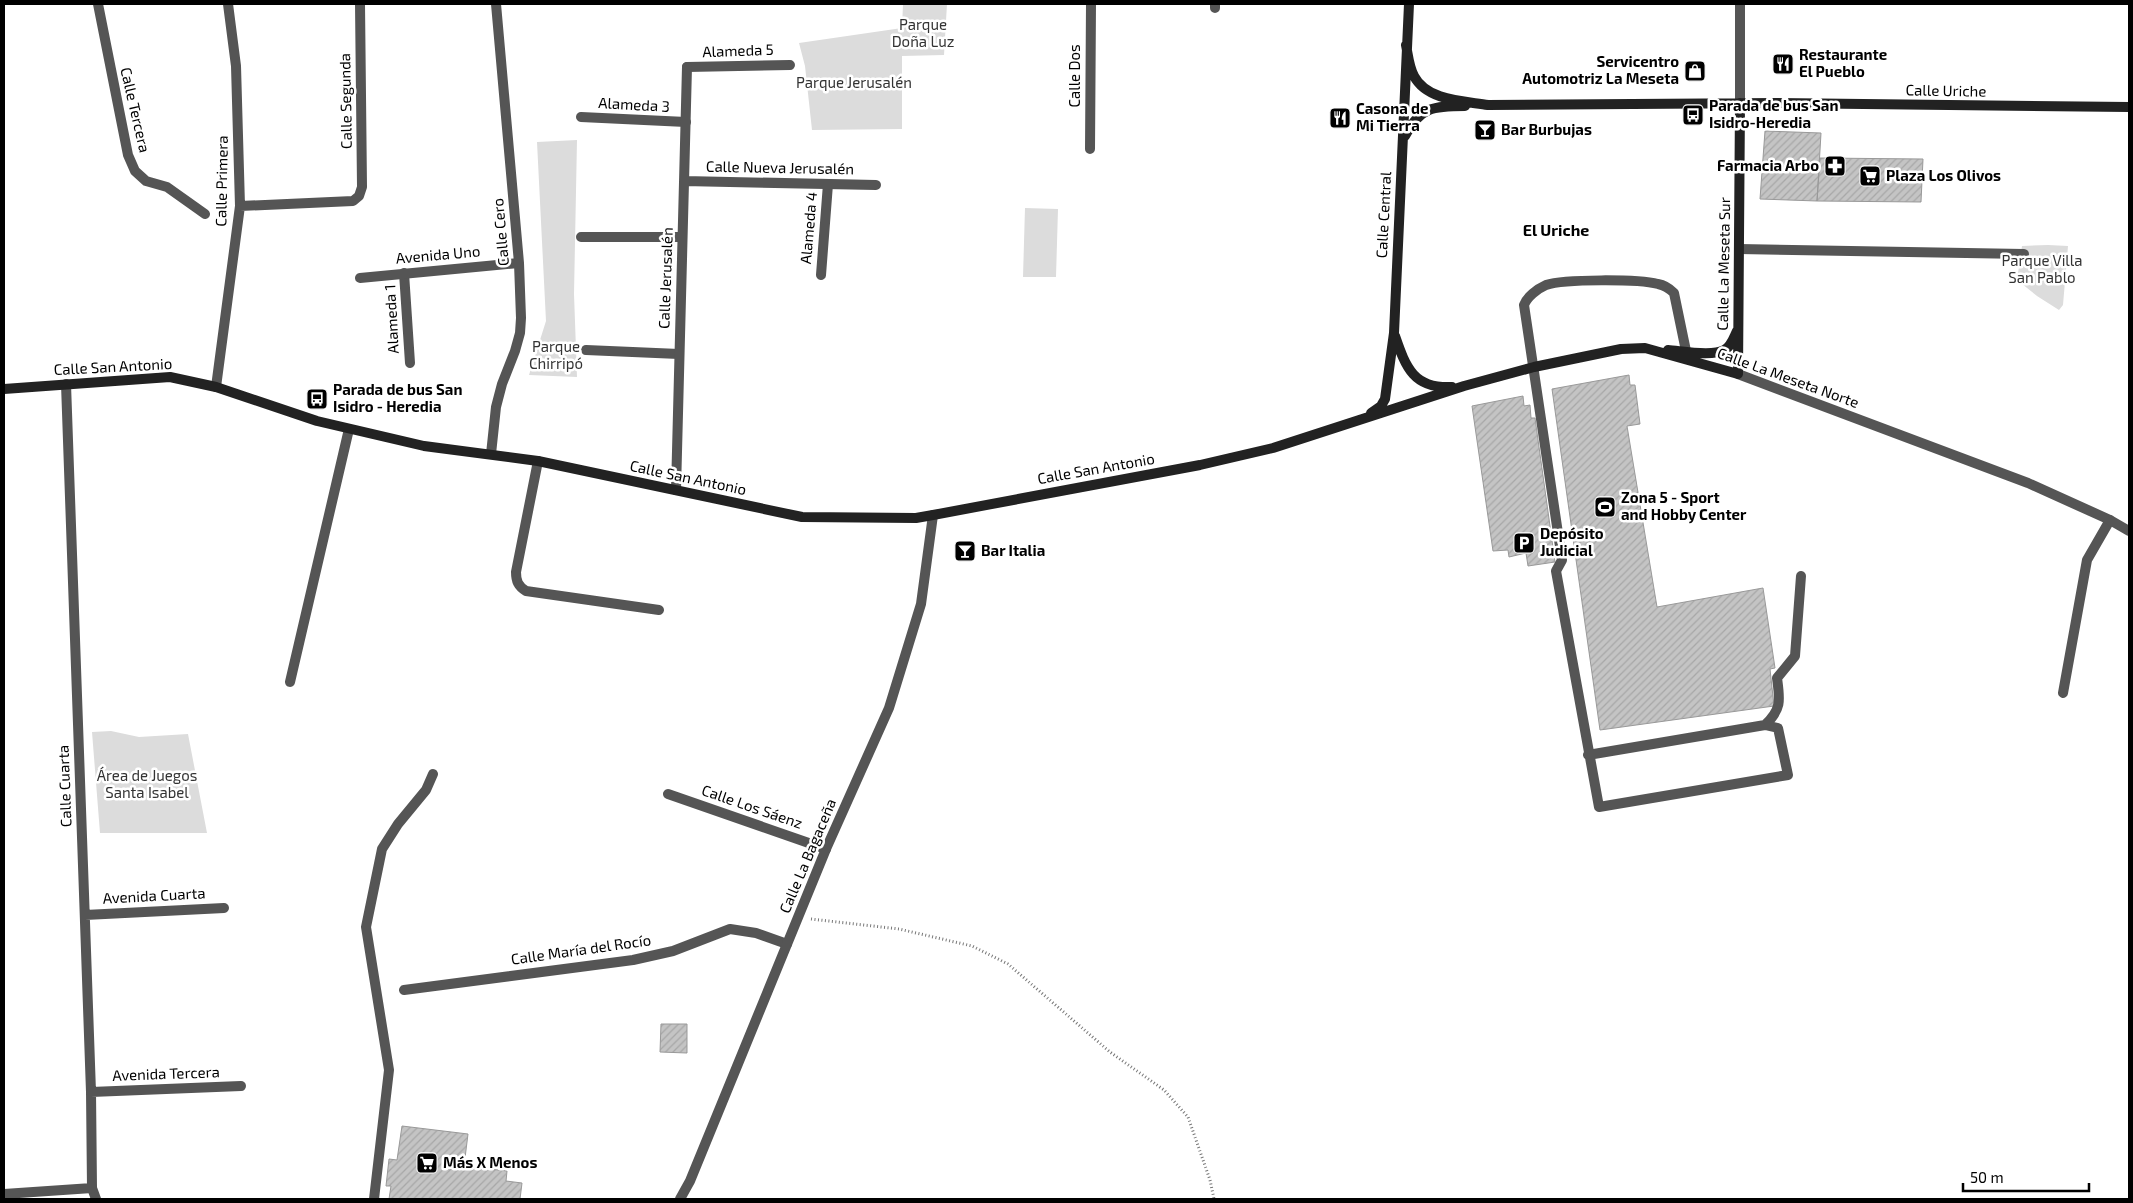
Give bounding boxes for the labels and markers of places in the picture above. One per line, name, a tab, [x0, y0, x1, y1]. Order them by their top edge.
place label: Restaurante El Pueblo	[1799, 45, 1887, 80]
place label: Servicentro Automotriz La Meseta	[1522, 52, 1679, 87]
restaurant icon: Restaurante El Pueblo	[1771, 52, 1795, 76]
shop icon: Servicentro Automotriz La Meseta	[1683, 59, 1707, 83]
place label: Parada de bus San Isidro-Heredia	[1709, 96, 1838, 131]
place label: Casona de Mi Tierra	[1356, 99, 1428, 134]
bus stop icon: Parada de bus San Isidro-Heredia	[1681, 103, 1705, 127]
restaurant icon: Casona de Mi Tierra	[1328, 106, 1352, 130]
bar icon: Bar Burbujas	[1473, 118, 1497, 142]
place label: Bar Burbujas	[1501, 120, 1592, 138]
pharmacy icon: Farmacia Arbo	[1823, 154, 1847, 178]
place label: Farmacia Arbo	[1717, 156, 1819, 174]
supermarket icon: Plaza Los Olivos	[1858, 164, 1882, 188]
place label: Plaza Los Olivos	[1886, 166, 2001, 184]
place label: Parada de bus San Isidro - Heredia	[333, 380, 462, 415]
bus stop icon: Parada de bus San Isidro - Heredia	[305, 387, 329, 411]
place label: Zona 5 - Sport and Hobby Center	[1621, 488, 1747, 524]
sports icon: Zona 5 - Sport and Hobby Center	[1593, 495, 1617, 519]
place label: Depósito Judicial	[1540, 524, 1604, 559]
parking icon: Depósito Judicial	[1512, 531, 1536, 555]
bar icon: Bar Italia	[953, 539, 977, 563]
place label: Bar Italia	[981, 541, 1045, 559]
supermarket icon: Más X Menos	[415, 1151, 439, 1175]
place label: Más X Menos	[443, 1153, 537, 1171]

